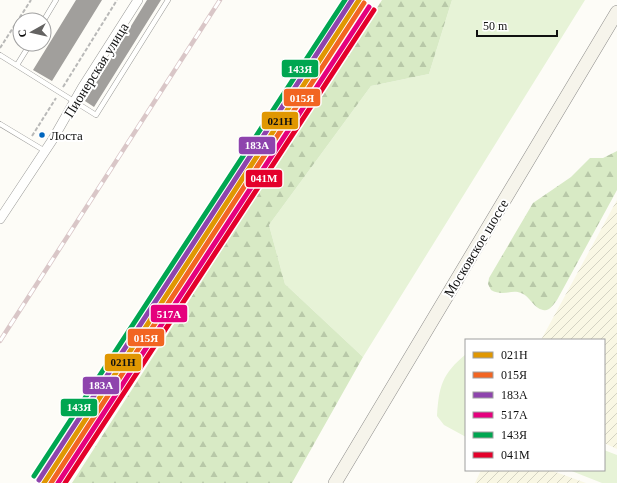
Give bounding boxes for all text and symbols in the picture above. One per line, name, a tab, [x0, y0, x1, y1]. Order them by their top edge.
north arrow	[12, 12, 52, 52]
scale bar	[477, 12, 557, 38]
street label: Пионерская улица	[61, 19, 132, 120]
text: 50 m	[483, 19, 508, 33]
text: С	[16, 29, 29, 38]
line badge: 143Я	[281, 59, 319, 78]
text: 143Я	[288, 63, 312, 75]
line badge: 015Я	[283, 88, 321, 107]
text: 015Я	[290, 92, 314, 104]
line badge: 021Н	[261, 111, 299, 130]
text: 021Н	[267, 115, 293, 127]
place label: Лоста	[50, 128, 83, 143]
marker: Лоста	[37, 130, 47, 140]
line badge: 183А	[238, 136, 276, 155]
text: 183А	[245, 139, 269, 151]
line badge: 041М	[245, 169, 283, 188]
text: 041М	[251, 172, 278, 184]
street label: Московское шоссе	[441, 197, 512, 300]
line badge: 517А	[150, 304, 188, 323]
text: 517А	[157, 308, 181, 320]
line badge: 015Я	[127, 328, 165, 347]
text: 015Я	[134, 332, 158, 344]
legend	[465, 339, 605, 471]
text: 021Н	[501, 348, 528, 362]
line badge: 021Н	[104, 353, 142, 372]
text: 021Н	[110, 356, 136, 368]
text: 015Я	[501, 368, 527, 382]
line badge: 183А	[82, 376, 120, 395]
text: 183А	[89, 379, 113, 391]
text: 183А	[501, 388, 528, 402]
line badge: 143Я	[60, 398, 98, 417]
text: 143Я	[67, 401, 91, 413]
text: 517А	[501, 408, 528, 422]
text: 143Я	[501, 428, 527, 442]
text: 041М	[501, 448, 530, 462]

